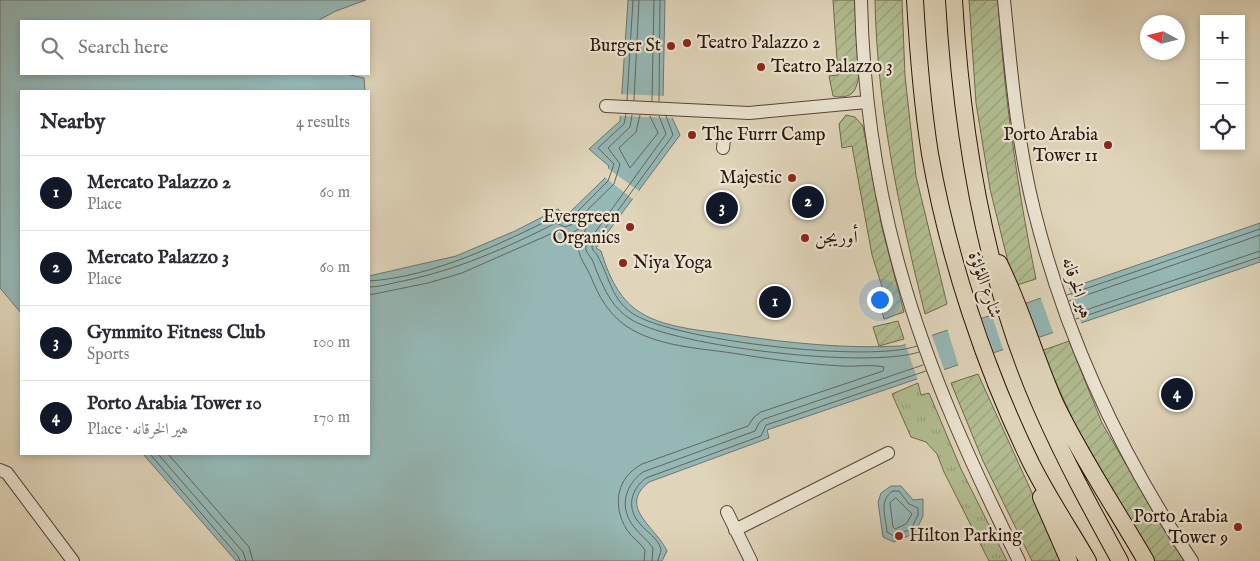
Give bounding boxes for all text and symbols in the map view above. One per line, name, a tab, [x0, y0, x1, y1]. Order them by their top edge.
north arrow	[1140, 15, 1185, 60]
map controls	[1200, 15, 1245, 150]
button: +	[1200, 15, 1245, 60]
search box	[20, 20, 370, 75]
place label: Teatro Palazzo 2	[697, 32, 821, 55]
icon: search	[38, 34, 66, 62]
place label: Burger St	[589, 35, 661, 58]
text: Search here	[78, 36, 169, 60]
marker: Teatro Palazzo 2	[681, 37, 693, 49]
marker: Burger St	[665, 40, 677, 52]
place label: Teatro Palazzo 3	[771, 56, 893, 79]
button: −	[1200, 60, 1245, 105]
marker: Teatro Palazzo 3	[755, 61, 767, 73]
button: locate	[1200, 105, 1245, 150]
text: Nearby	[40, 109, 105, 136]
text: 4 results	[296, 113, 350, 133]
place label: The Furrr Camp	[702, 124, 826, 147]
place label: Porto Arabia Tower 11	[1003, 124, 1098, 168]
marker: The Furrr Camp	[686, 129, 698, 141]
marker: Porto Arabia Tower 11	[1102, 139, 1114, 151]
place label: Majestic	[720, 167, 782, 190]
text: Mercato Palazzo 2	[87, 171, 231, 195]
marker: Majestic	[786, 172, 798, 184]
text: 1	[53, 183, 59, 203]
text: 60 m	[320, 183, 350, 203]
pin: 2	[792, 183, 824, 221]
pin: 3	[706, 189, 738, 227]
text: Place	[87, 195, 122, 215]
place label: Evergreen Organics	[542, 206, 620, 250]
marker: Evergreen Organics	[624, 221, 636, 233]
place label: أوريجن	[815, 224, 859, 250]
marker: أوريجن	[799, 232, 811, 244]
text: Mercato Palazzo 3	[87, 246, 229, 270]
street label: شارع اللؤلؤة	[960, 249, 1006, 322]
place label: Niya Yoga	[633, 252, 712, 275]
street label: هير الخرقانه	[1055, 254, 1097, 322]
marker: Niya Yoga	[617, 257, 629, 269]
text: 2	[52, 258, 60, 278]
text: 60 m	[320, 258, 350, 278]
text: Place	[87, 270, 122, 290]
pin: 1	[759, 283, 791, 321]
your location	[867, 287, 893, 313]
text: Gymmito Fitness Club	[87, 321, 265, 345]
text: 3	[53, 333, 59, 353]
text: 100 m	[313, 333, 350, 353]
text: Sports	[87, 345, 129, 365]
pin: 4	[1161, 375, 1193, 413]
text: Porto Arabia Tower 10	[87, 392, 262, 416]
text: 4	[52, 408, 60, 428]
text: 170 m	[313, 408, 350, 428]
text: Place · هير الخرقانه	[87, 420, 188, 440]
place label: Porto Arabia Tower 9	[1133, 506, 1228, 550]
marker: Porto Arabia Tower 9	[1232, 521, 1244, 533]
place label: Hilton Parking	[909, 525, 1022, 548]
marker: Hilton Parking	[893, 530, 905, 542]

